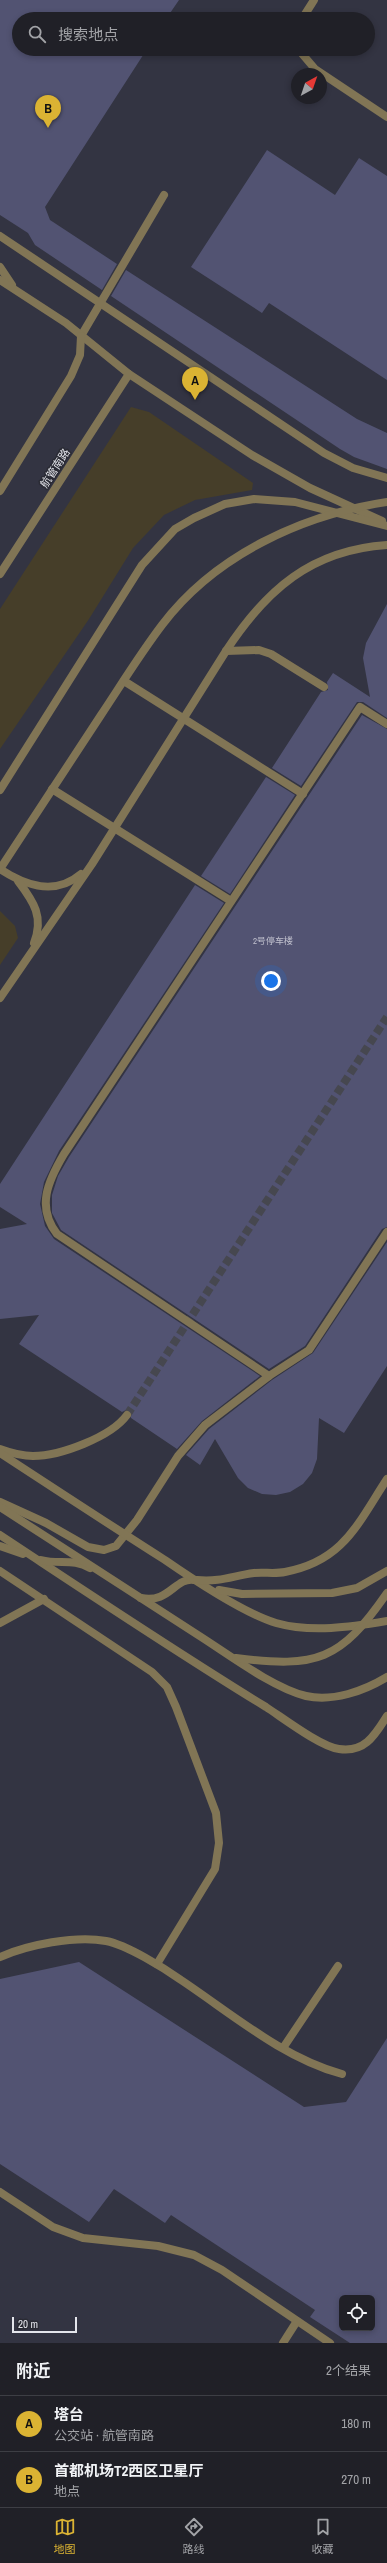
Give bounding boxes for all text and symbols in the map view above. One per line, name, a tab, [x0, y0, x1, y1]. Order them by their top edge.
search box	[12, 12, 375, 56]
icon: search	[26, 23, 48, 45]
text: 搜索地点	[58, 24, 118, 45]
north arrow	[291, 68, 327, 104]
pin: B	[35, 95, 61, 128]
pin: A	[182, 367, 208, 400]
street label: 航管南路	[37, 446, 73, 490]
house number: 2号停车楼	[253, 935, 293, 947]
your location	[261, 971, 281, 991]
map controls	[339, 2295, 375, 2331]
button: locate	[339, 2295, 375, 2331]
scale bar	[12, 2315, 77, 2334]
text: 20 m	[18, 2317, 38, 2331]
text: 附近	[16, 2359, 50, 2382]
text: 2个结果	[326, 2362, 371, 2379]
text: 塔台	[54, 2404, 84, 2425]
text: A	[25, 2415, 33, 2432]
text: 180 m	[341, 2415, 371, 2432]
text: 公交站 · 航管南路	[54, 2427, 154, 2444]
text: 首都机场T2西区卫星厅	[54, 2460, 203, 2481]
text: B	[25, 2471, 33, 2488]
text: 270 m	[341, 2471, 371, 2488]
text: 地点	[54, 2483, 80, 2500]
tab: 地图	[54, 2516, 76, 2556]
tab: 路线	[183, 2516, 205, 2556]
tab: 收藏	[312, 2516, 334, 2556]

